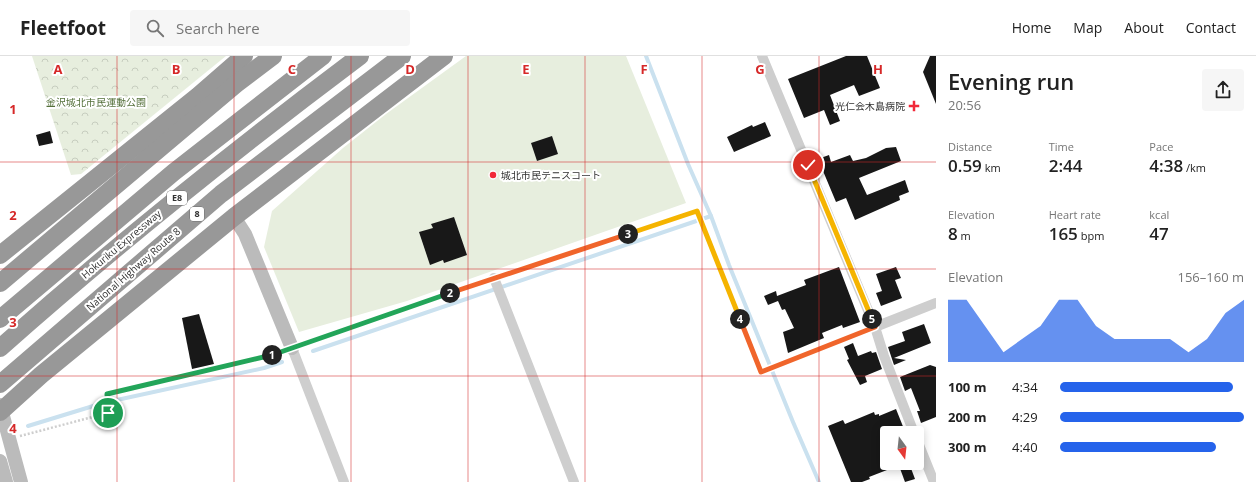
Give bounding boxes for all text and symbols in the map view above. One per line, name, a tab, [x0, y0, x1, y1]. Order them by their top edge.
search box	[130, 10, 410, 46]
text: Fleetfoot	[20, 15, 106, 41]
icon: search	[144, 17, 166, 39]
text: Search here	[176, 18, 260, 38]
text: Home	[1012, 18, 1051, 37]
text: Map	[1073, 18, 1102, 37]
text: About	[1124, 18, 1164, 37]
text: Contact	[1186, 18, 1236, 37]
text: A	[54, 60, 63, 78]
text: B	[172, 60, 181, 78]
text: C	[288, 60, 296, 78]
text: D	[405, 60, 415, 78]
text: E	[522, 60, 530, 78]
text: F	[640, 60, 648, 78]
text: G	[755, 60, 765, 78]
text: H	[873, 60, 883, 78]
text: Evening run	[948, 66, 1074, 96]
button: share	[1202, 69, 1244, 111]
park label: 金沢城北市民運動公園	[46, 95, 146, 109]
text: 20:56	[948, 96, 981, 114]
place label: 光仁会木島病院	[835, 99, 905, 113]
text: 1	[9, 100, 17, 118]
marker: 光仁会木島病院	[908, 100, 920, 112]
text: Distance	[948, 139, 992, 154]
text: Time	[1049, 139, 1074, 154]
text: Pace	[1149, 139, 1174, 154]
pin	[791, 148, 825, 182]
icon: check	[797, 154, 819, 176]
text: 0.59	[948, 154, 982, 177]
text: 2:44	[1049, 154, 1082, 177]
text: 4:38	[1149, 154, 1183, 177]
text: km	[982, 160, 1001, 175]
text: /km	[1183, 160, 1206, 175]
place label: 城北市民テニスコート	[501, 168, 601, 182]
marker: 城北市民テニスコート	[488, 170, 498, 180]
road number: E8	[167, 191, 187, 205]
text: 2	[9, 206, 17, 224]
street label: Hokuriku Expressway	[78, 206, 164, 281]
road number: 8	[190, 207, 204, 221]
text: Elevation	[948, 207, 995, 222]
text: Heart rate	[1049, 207, 1101, 222]
text: kcal	[1149, 207, 1169, 222]
text: 8	[948, 222, 958, 245]
text: 165	[1049, 222, 1078, 245]
text: 47	[1149, 222, 1169, 245]
street label: National Highway Route 8	[83, 224, 183, 314]
pin: 3	[618, 224, 638, 244]
text: 3	[625, 226, 631, 241]
text: m	[958, 228, 971, 243]
text: bpm	[1078, 228, 1104, 243]
text: Elevation	[948, 268, 1003, 286]
text: 156–160 m	[1177, 268, 1244, 286]
pin: 2	[440, 283, 460, 303]
text: 2	[447, 285, 453, 300]
pin: 4	[730, 309, 750, 329]
pin: 5	[862, 309, 882, 329]
text: 4	[737, 311, 743, 326]
text: 5	[869, 311, 875, 326]
text: 3	[9, 313, 17, 331]
pin: 1	[262, 345, 282, 365]
text: 1	[269, 347, 275, 362]
text: 100 m	[948, 378, 986, 396]
text: 4:34	[1012, 378, 1038, 396]
pin	[91, 396, 125, 430]
icon: arrive	[97, 402, 119, 424]
text: 200 m	[948, 408, 986, 426]
text: 4:29	[1012, 408, 1038, 426]
text: 4	[9, 419, 17, 437]
north arrow	[880, 426, 924, 470]
map controls	[880, 426, 924, 470]
text: 300 m	[948, 438, 986, 456]
text: 4:40	[1012, 438, 1038, 456]

